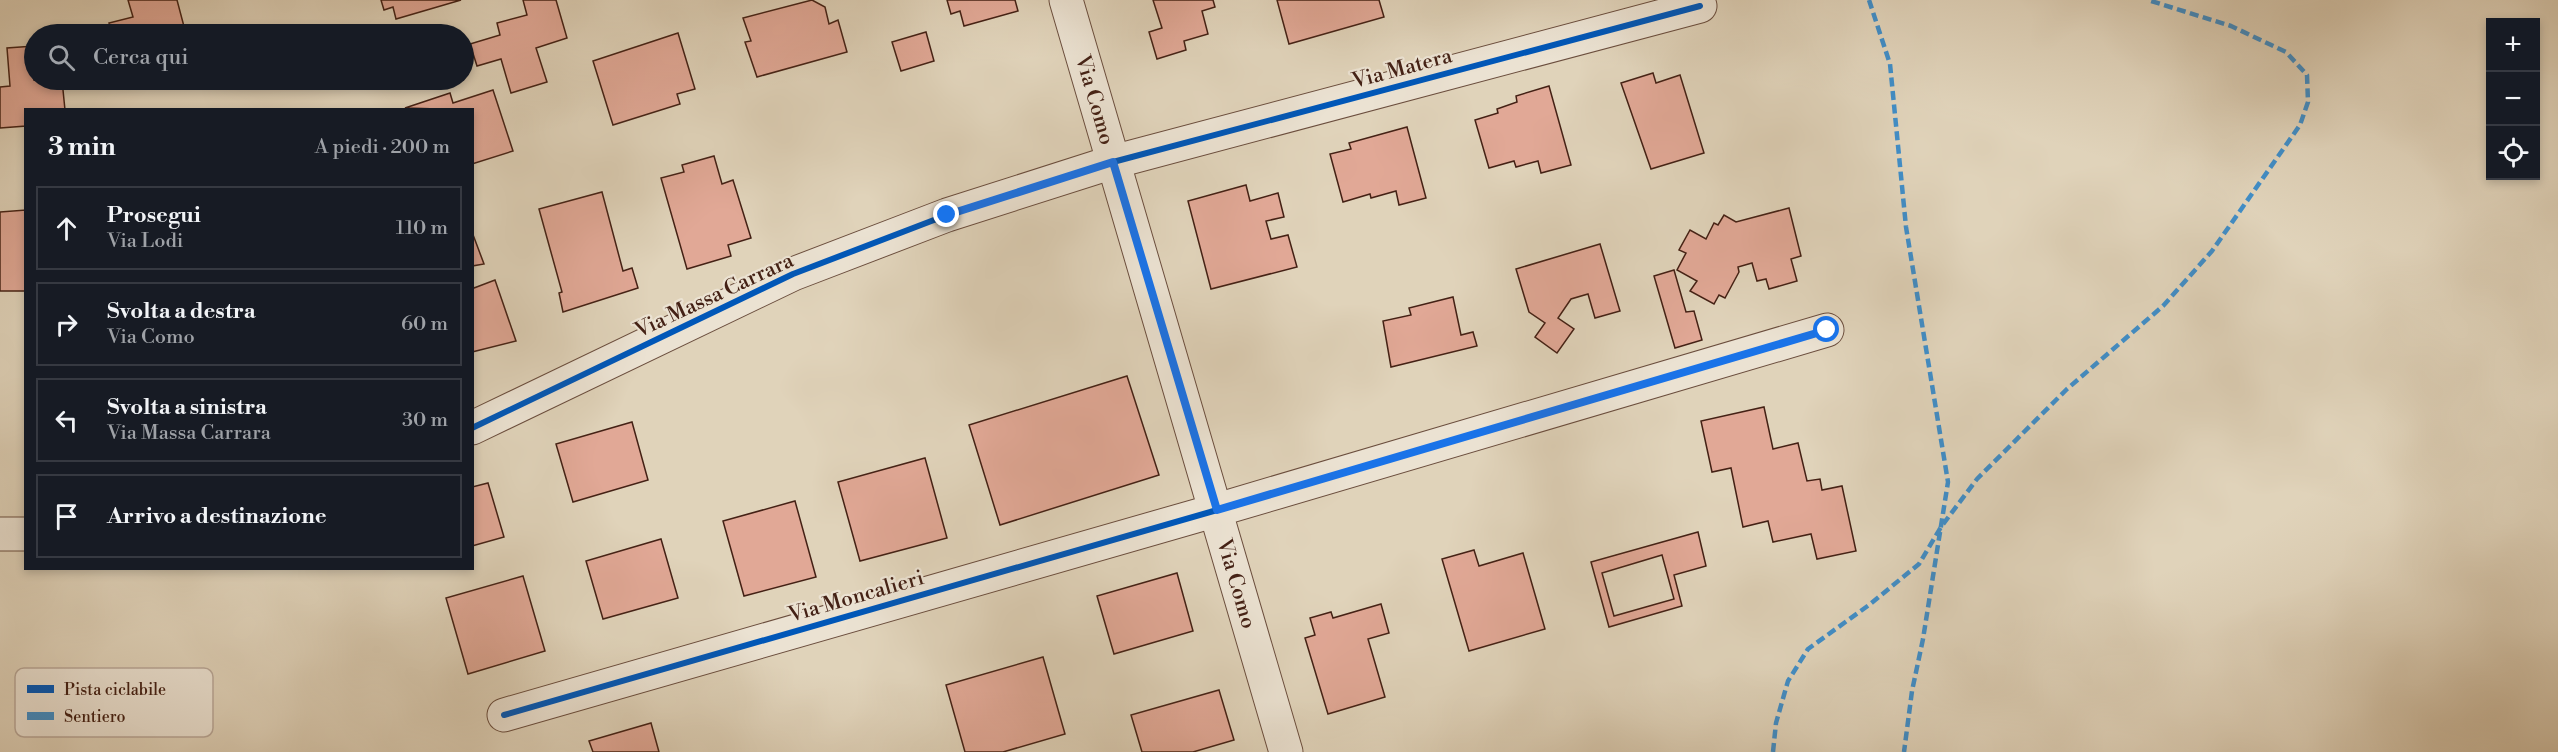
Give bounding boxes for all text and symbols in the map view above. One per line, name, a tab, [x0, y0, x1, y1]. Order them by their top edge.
map controls	[2486, 18, 2540, 180]
button: +	[2486, 18, 2540, 72]
search box	[24, 24, 474, 90]
icon: search	[45, 41, 78, 74]
street label: Via Matera	[1348, 43, 1455, 95]
text: Cerca qui	[93, 44, 189, 71]
street label: Via Como	[1069, 51, 1120, 148]
button: −	[2486, 72, 2540, 126]
button: locate	[2486, 126, 2540, 180]
text: 3 min	[48, 131, 116, 163]
text: A piedi · 200 m	[315, 135, 450, 160]
route end	[933, 201, 959, 227]
text: Prosegui	[107, 202, 201, 229]
icon: ahead	[50, 212, 83, 245]
text: 110 m	[396, 216, 448, 241]
text: Via Lodi	[107, 229, 183, 254]
street label: Via Massa Carrara	[630, 248, 798, 344]
text: Svolta a destra	[107, 298, 256, 325]
icon: right	[50, 308, 83, 341]
text: 60 m	[401, 312, 448, 337]
route start	[1813, 316, 1839, 342]
text: Via Como	[107, 325, 195, 350]
text: Svolta a sinistra	[107, 394, 267, 421]
icon: left	[50, 404, 83, 437]
text: 30 m	[402, 408, 448, 433]
text: Via Massa Carrara	[107, 421, 271, 446]
icon: arrive	[50, 500, 83, 533]
text: Arrivo a destinazione	[107, 503, 327, 530]
street label: Via Como	[1210, 535, 1261, 632]
street label: Via Moncalieri	[784, 565, 927, 629]
legend	[15, 668, 213, 737]
text: Pista ciclabile	[64, 680, 166, 700]
text: Sentiero	[64, 707, 126, 727]

